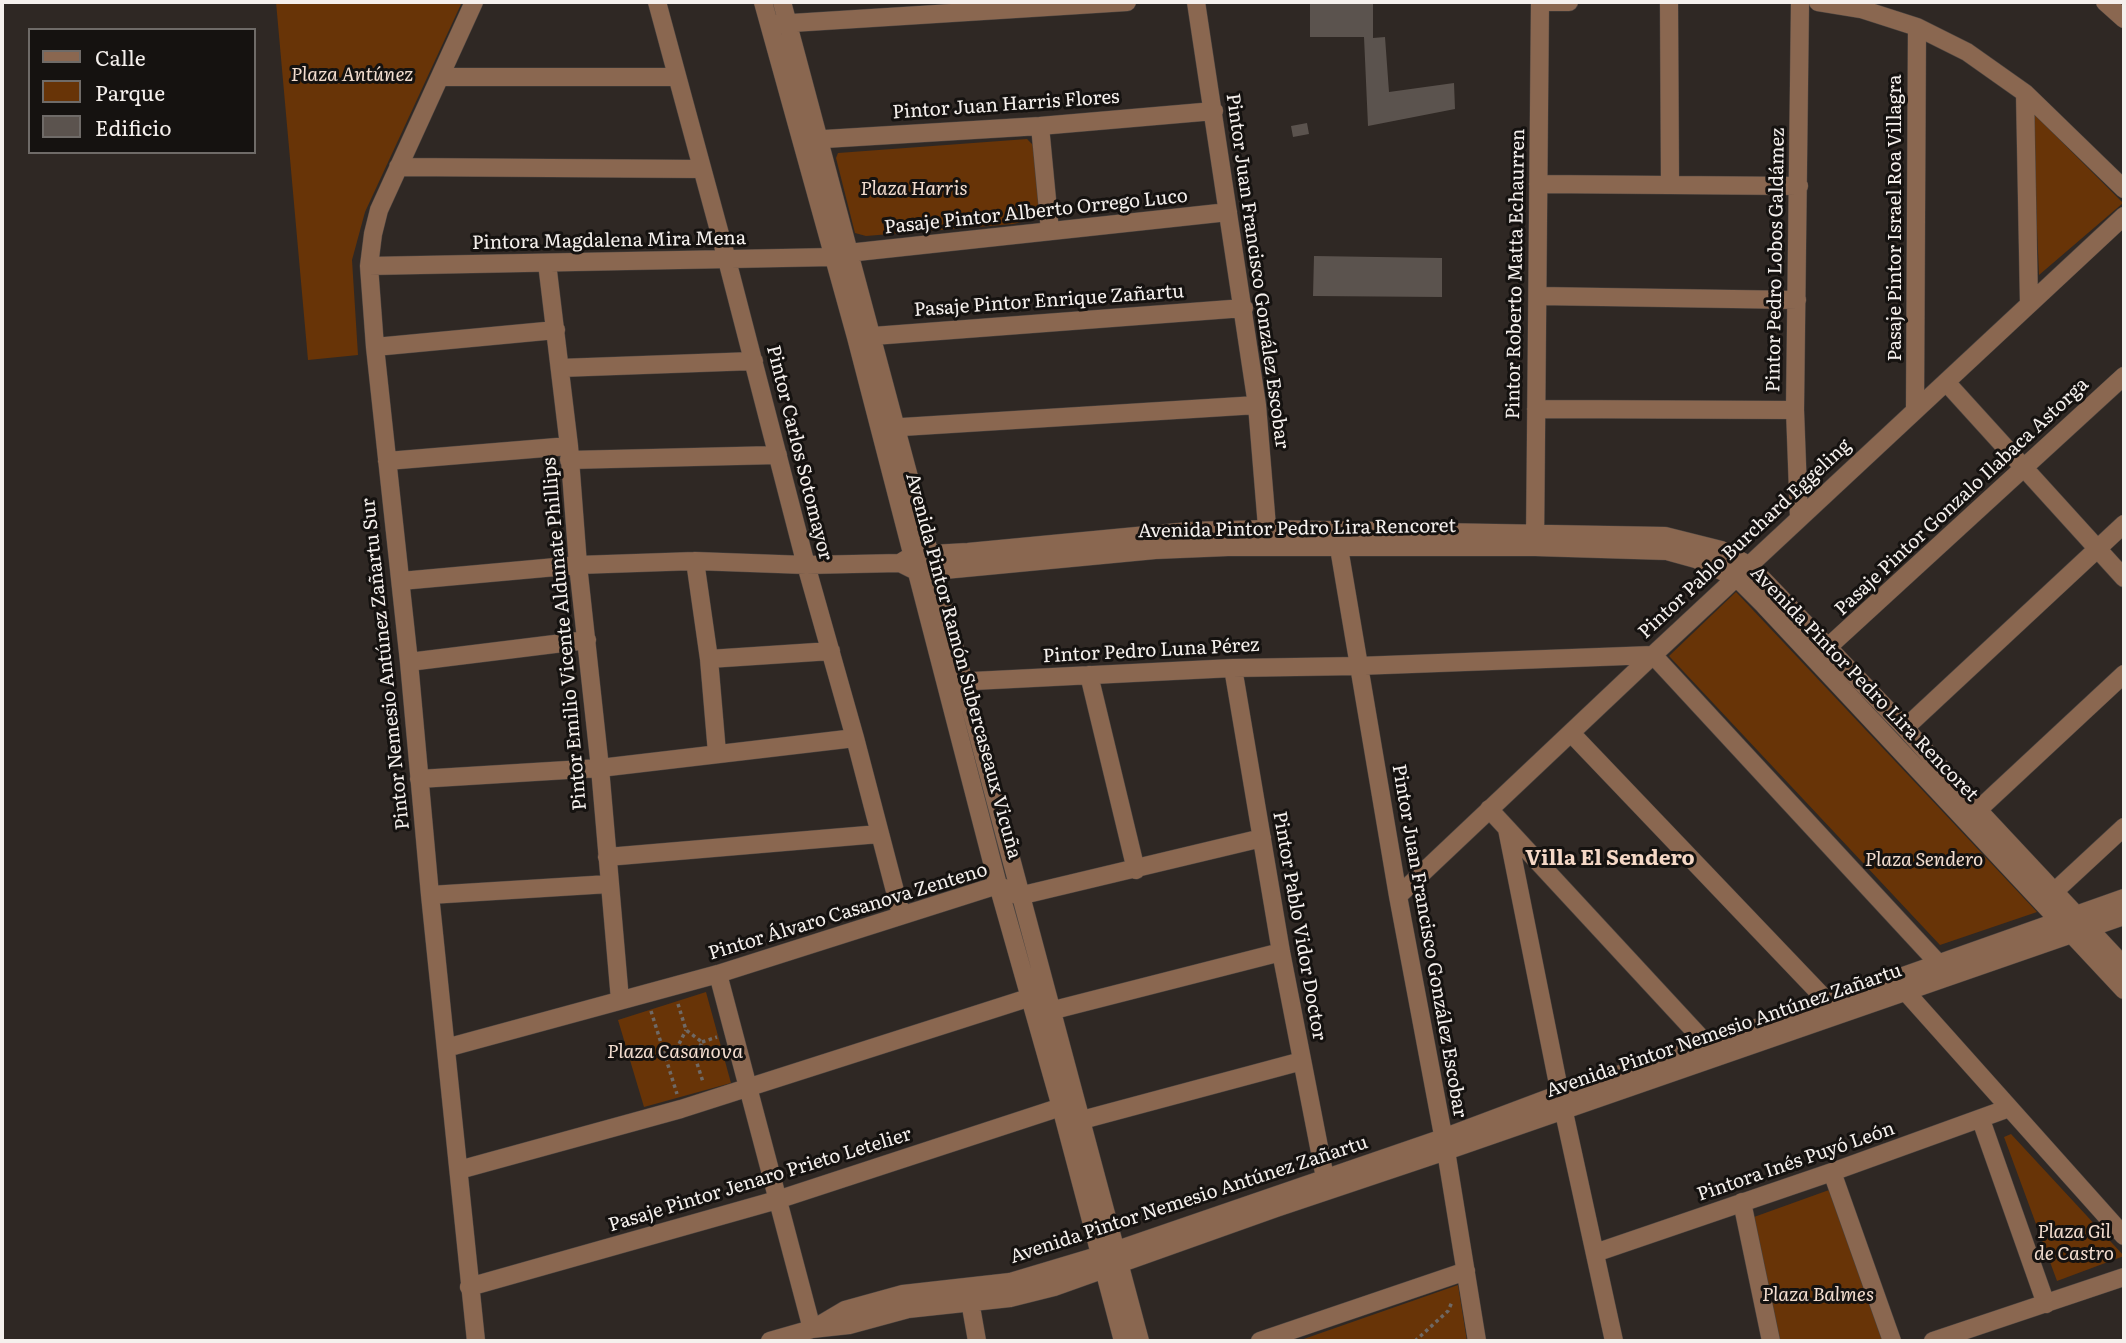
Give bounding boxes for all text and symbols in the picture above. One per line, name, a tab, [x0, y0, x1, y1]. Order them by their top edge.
legend	[28, 28, 256, 154]
text: Calle	[95, 41, 146, 72]
park label: Plaza Antúnez	[291, 64, 413, 86]
street label: Pasaje Pintor Israel Roa Villagra	[1884, 74, 1906, 362]
text: Parque	[95, 76, 165, 107]
street label: Pintor Juan Harris Flores	[892, 86, 1120, 124]
street label: Pintor Juan Francisco González Escobar	[1221, 92, 1293, 450]
text: Edificio	[95, 111, 171, 142]
street label: Pintor Pedro Lobos Galdámez	[1762, 127, 1790, 393]
street label: Pintor Roberto Matta Echaurren	[1502, 128, 1530, 420]
park label: Plaza Harris	[860, 178, 968, 200]
street label: Pasaje Pintor Alberto Orrego Luco	[883, 185, 1189, 239]
street label: Pintora Magdalena Mira Mena	[472, 227, 746, 255]
street label: Pasaje Pintor Enrique Zañartu	[913, 280, 1185, 322]
street label: Pintor Carlos Sotomayor	[761, 343, 837, 563]
street label: Pasaje Pintor Gonzalo Ilabaca Astorga	[1830, 373, 2094, 621]
street label: Pintor Pablo Burchard Eggeling	[1634, 434, 1856, 644]
street label: Pintor Emilio Vicente Aldunate Phillips	[538, 456, 592, 812]
street label: Avenida Pintor Ramón Subercaseaux Vicuña	[900, 470, 1026, 862]
street label: Pintor Nemesio Antúnez Zañartu Sur	[357, 497, 415, 831]
street label: Avenida Pintor Pedro Lira Rencoret	[1138, 515, 1456, 543]
street label: Avenida Pintor Pedro Lira Rencoret	[1745, 562, 1983, 806]
street label: Pintor Pedro Luna Pérez	[1042, 634, 1260, 668]
street label: Pintor Juan Francisco González Escobar	[1387, 762, 1471, 1120]
street label: Pintor Pablo Vidor Doctor	[1268, 810, 1330, 1042]
district label: Villa El Sendero	[1525, 846, 1695, 872]
park label: Plaza Sendero	[1865, 849, 1983, 871]
street label: Pintor Álvaro Casanova Zenteno	[706, 859, 990, 965]
street label: Avenida Pintor Nemesio Antúnez Zañartu	[1543, 959, 1905, 1103]
park label: Plaza Casanova	[607, 1041, 743, 1063]
street label: Pintora Inés Puyó León	[1694, 1117, 1898, 1207]
street label: Pasaje Pintor Jenaro Prieto Letelier	[606, 1123, 914, 1237]
street label: Avenida Pintor Nemesio Antúnez Zañartu	[1007, 1131, 1371, 1269]
park label: Plaza Gil de Castro	[2034, 1221, 2114, 1265]
park label: Plaza Balmes	[1762, 1284, 1874, 1306]

